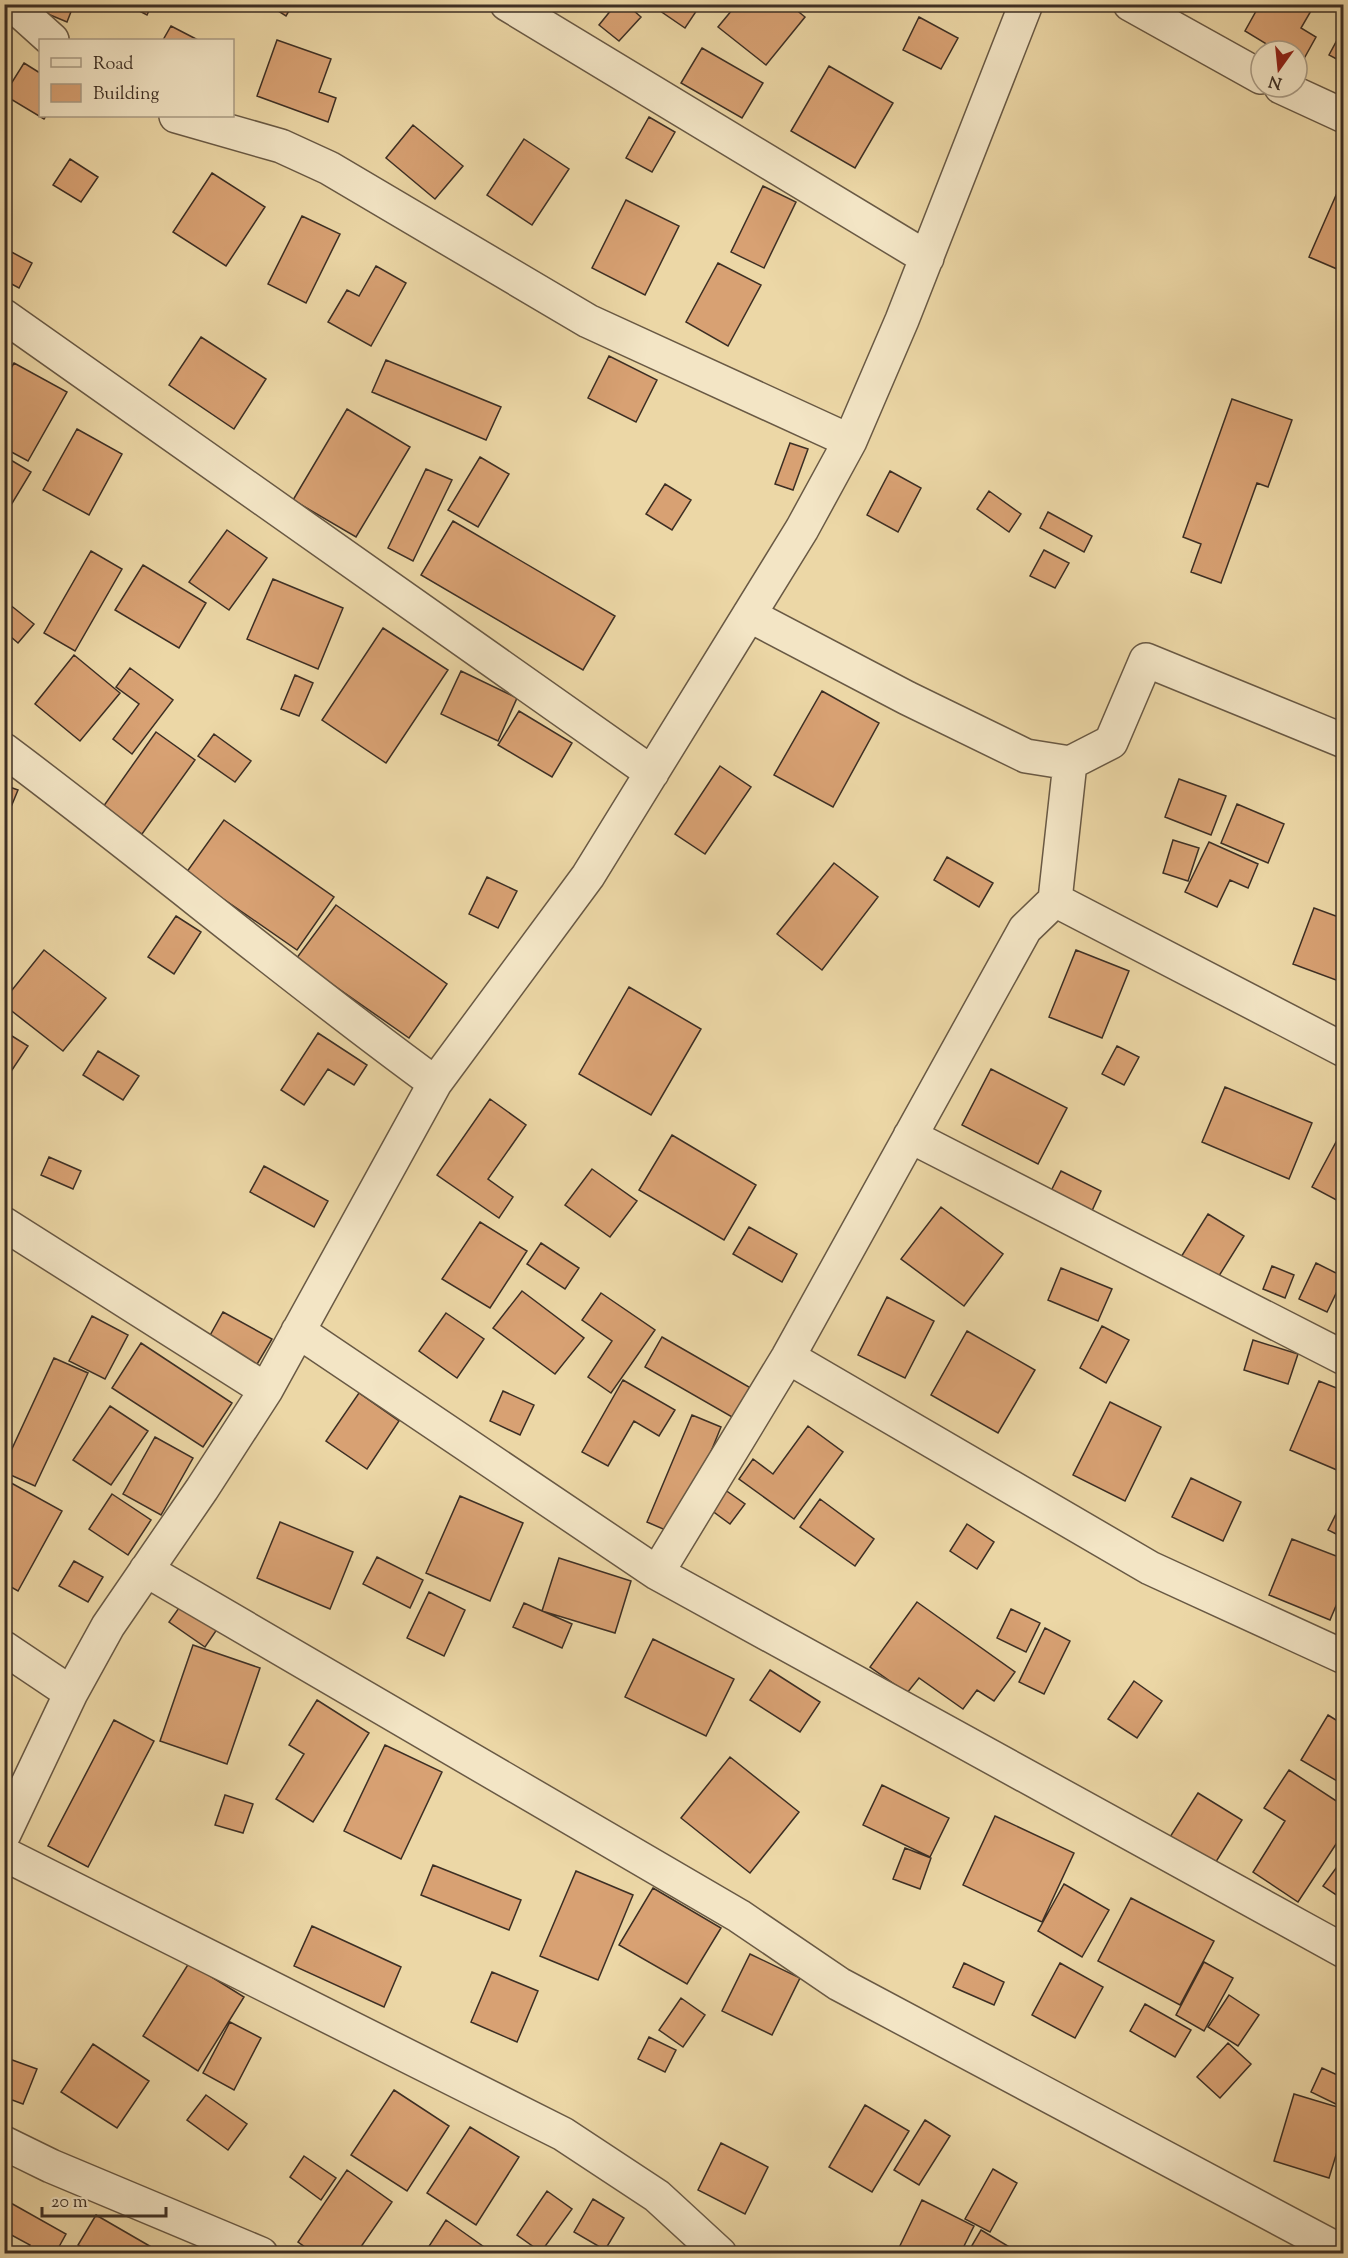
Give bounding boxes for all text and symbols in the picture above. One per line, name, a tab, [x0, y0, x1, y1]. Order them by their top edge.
legend	[39, 39, 234, 117]
north arrow	[1249, 39, 1309, 99]
text: Road	[93, 52, 133, 78]
text: N	[1266, 68, 1285, 94]
text: Building	[93, 82, 159, 108]
scale bar	[42, 2180, 166, 2218]
text: 20 m	[51, 2190, 88, 2216]

